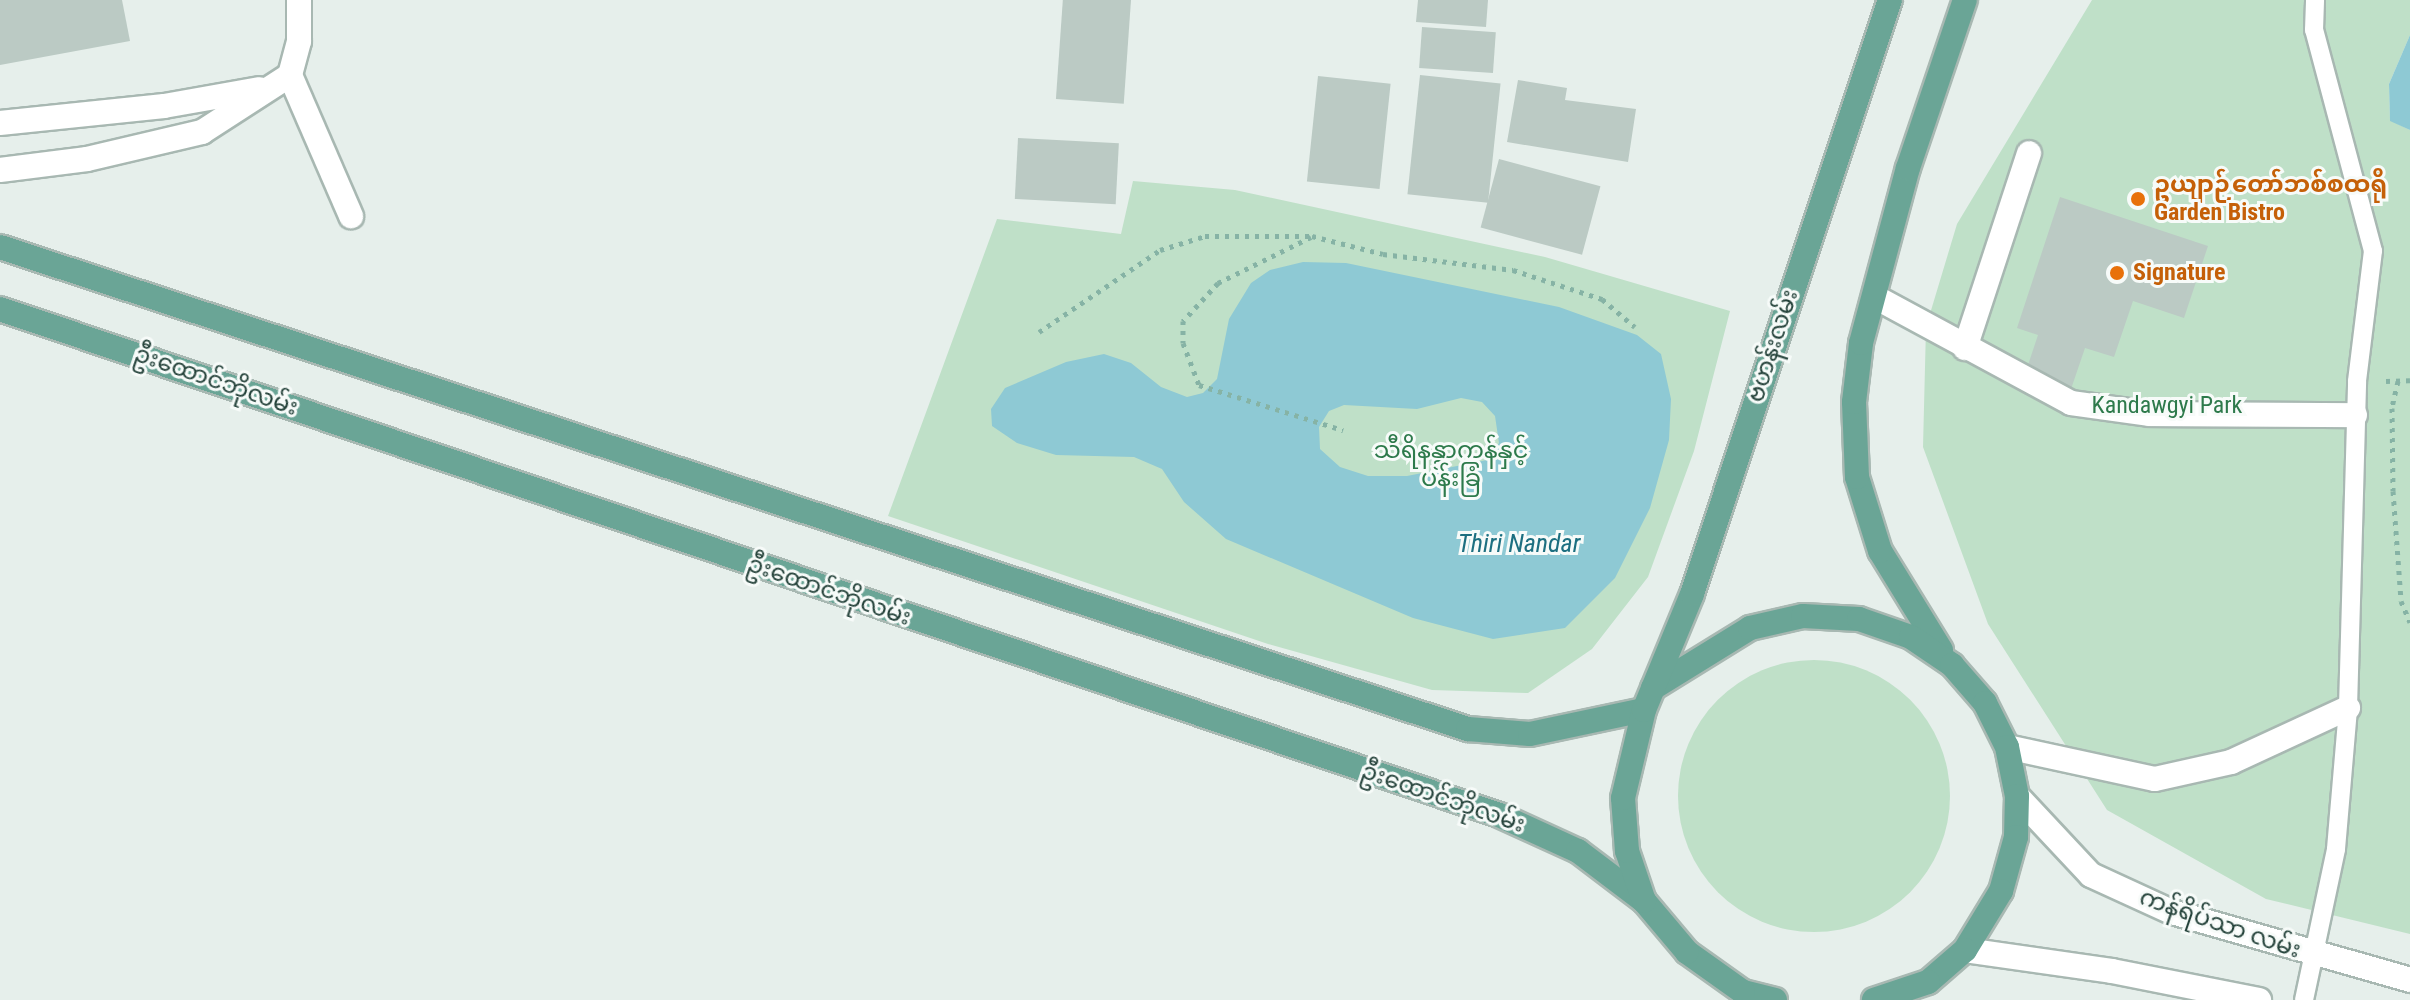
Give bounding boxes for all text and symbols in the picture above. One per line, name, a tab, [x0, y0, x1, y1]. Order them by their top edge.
place label: ဥယျာဉ်တော်ဘစ်စထရို Garden Bistro	[2154, 171, 2387, 227]
marker: ဥယျာဉ်တော်ဘစ်စထရို Garden Bistro	[2129, 190, 2147, 208]
place label: Signature	[2133, 259, 2226, 287]
marker: Signature	[2108, 264, 2126, 282]
street label: ဗဟန်းလမ်း	[1741, 286, 1805, 406]
street label: ဦးထောင်ဘိုလမ်း	[130, 340, 302, 422]
park label: Kandawgyi Park	[2092, 392, 2242, 420]
park label: သီရိနန္ဒာကန်နှင့် ပန်းခြံ	[1374, 437, 1528, 493]
water label: Thiri Nandar	[1458, 528, 1580, 560]
street label: ဦးထောင်ဘိုလမ်း	[743, 550, 915, 632]
street label: ဦးထောင်ဘိုလမ်း	[1357, 757, 1529, 839]
street label: ကန်ရိပ်သာ လမ်း	[2136, 883, 2304, 965]

